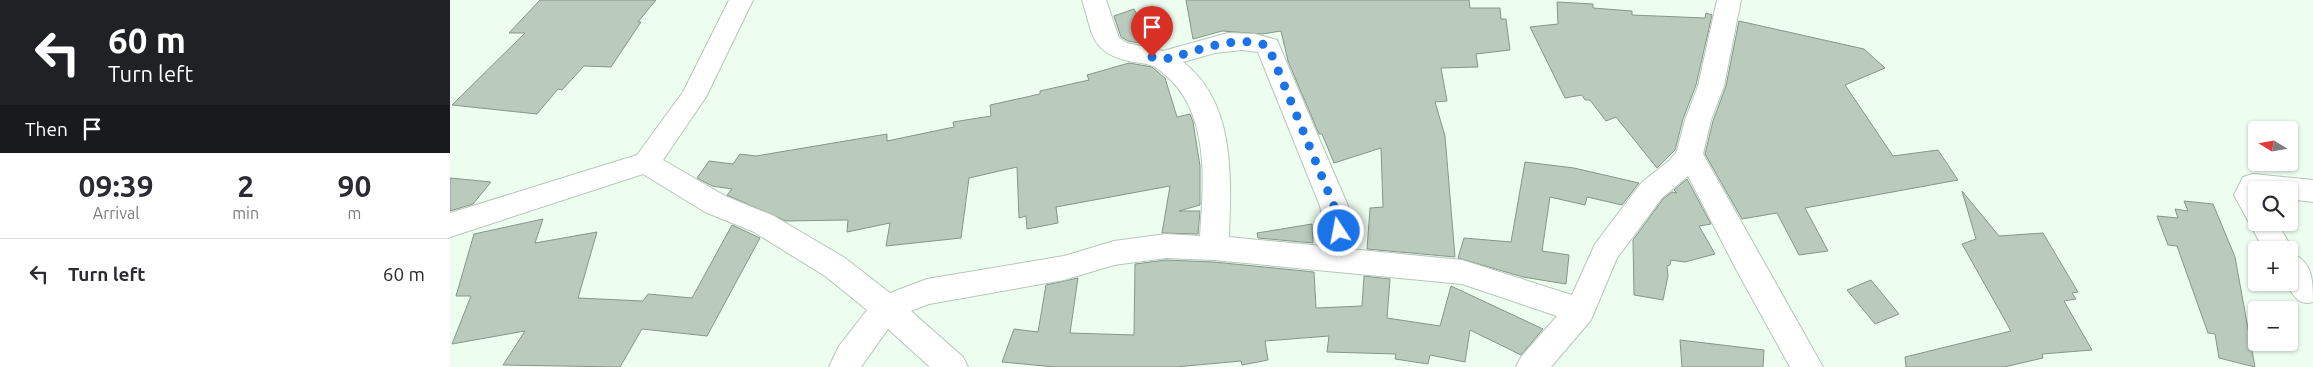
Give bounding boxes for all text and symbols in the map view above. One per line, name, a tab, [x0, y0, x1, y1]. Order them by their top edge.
pin	[1131, 6, 1173, 57]
icon: arrive	[1138, 13, 1166, 41]
icon: left	[25, 20, 90, 85]
text: 60 m	[108, 20, 186, 60]
text: Turn left	[108, 61, 193, 86]
icon: arrive	[78, 115, 106, 143]
text: Then	[25, 118, 68, 140]
north arrow	[2248, 121, 2298, 171]
map controls	[2248, 121, 2298, 351]
text: 09:39	[79, 169, 154, 203]
text: 2	[237, 169, 254, 203]
text: 90	[338, 169, 371, 203]
button: search	[2248, 181, 2298, 231]
text: Arrival	[93, 204, 139, 222]
text: min	[232, 204, 259, 222]
text: m	[348, 204, 361, 222]
position arrow	[1312, 204, 1364, 256]
button: +	[2248, 241, 2298, 291]
icon: left	[25, 260, 53, 288]
text: Turn left	[68, 263, 146, 285]
text: 60 m	[383, 263, 425, 285]
button: −	[2248, 301, 2298, 351]

